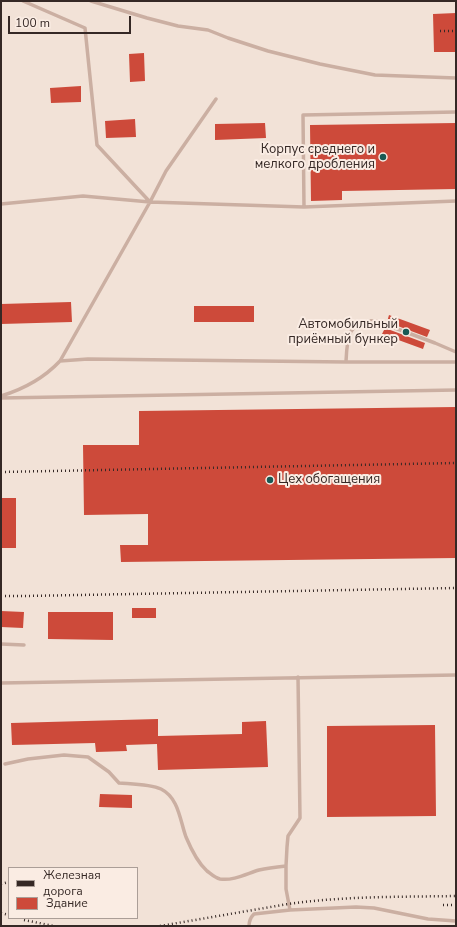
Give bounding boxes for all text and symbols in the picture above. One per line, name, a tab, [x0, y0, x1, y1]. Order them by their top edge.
scale bar	[10, 8, 133, 34]
text: 100 m	[15, 15, 50, 31]
place label: Корпус среднего и мелкого дробления	[255, 142, 375, 173]
marker: Корпус среднего и мелкого дробления	[378, 152, 388, 162]
place label: Автомобильный приёмный бункер	[288, 317, 398, 348]
marker: Автомобильный приёмный бункер	[401, 327, 411, 337]
place label: Цех обогащения	[278, 472, 380, 488]
marker: Цех обогащения	[265, 475, 275, 485]
legend	[8, 867, 138, 919]
text: Железная дорога	[43, 867, 101, 899]
text: Здание	[46, 895, 88, 911]

